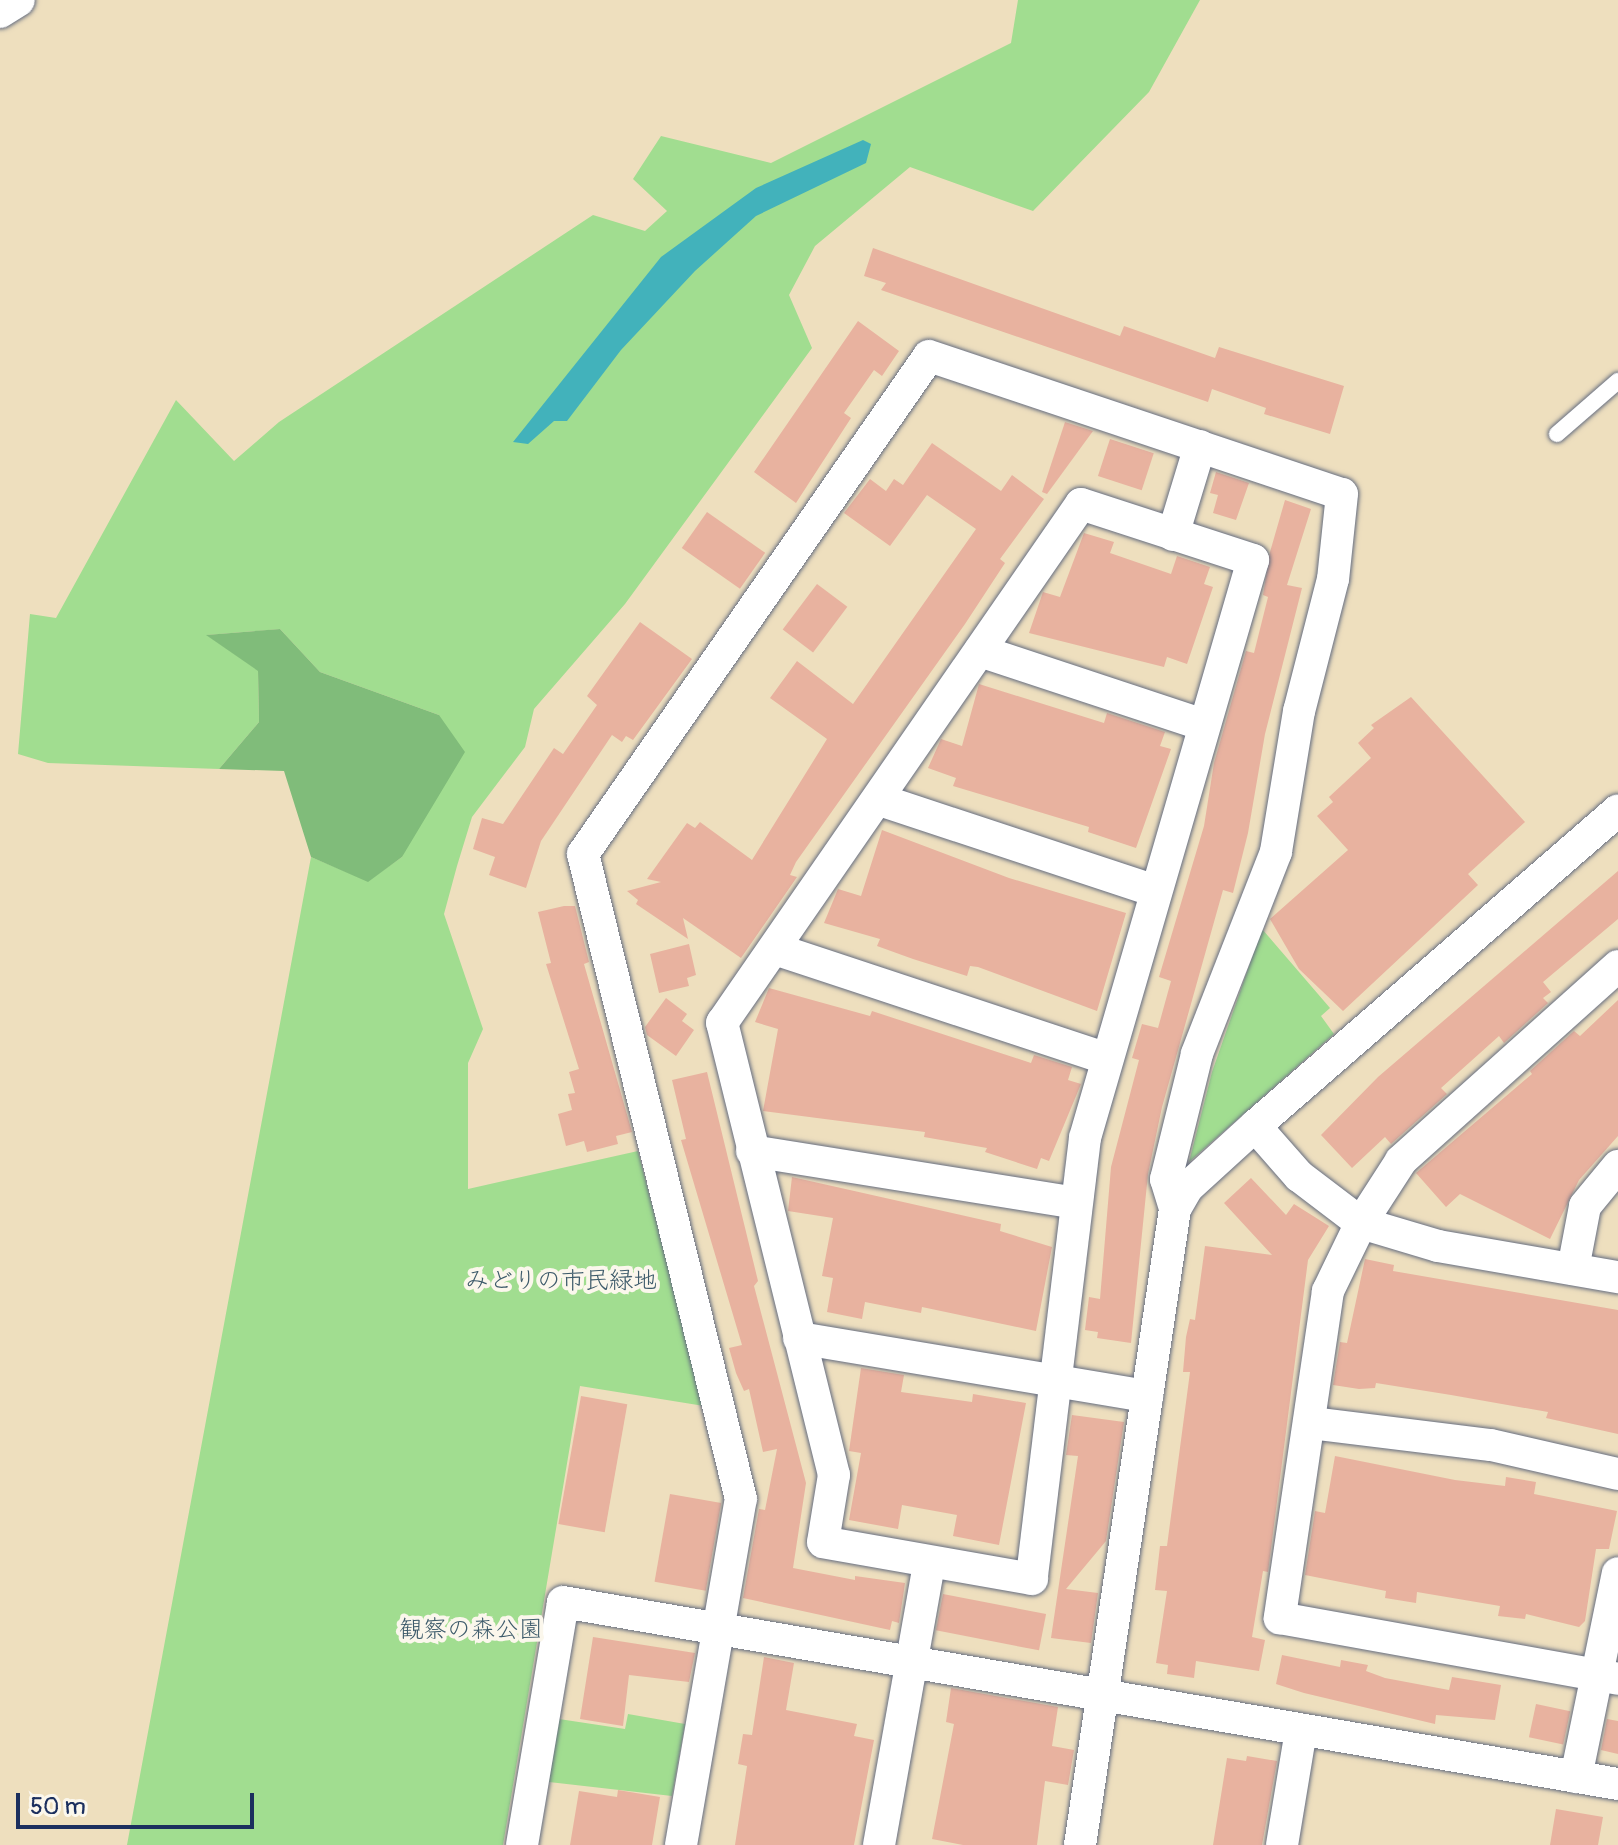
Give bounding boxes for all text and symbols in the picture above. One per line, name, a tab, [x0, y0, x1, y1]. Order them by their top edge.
park label: みどりの市民緑地	[465, 1267, 657, 1295]
park label: 観察の森公園	[399, 1616, 543, 1644]
scale bar	[20, 1777, 258, 1827]
text: 50 m	[30, 1792, 86, 1821]

